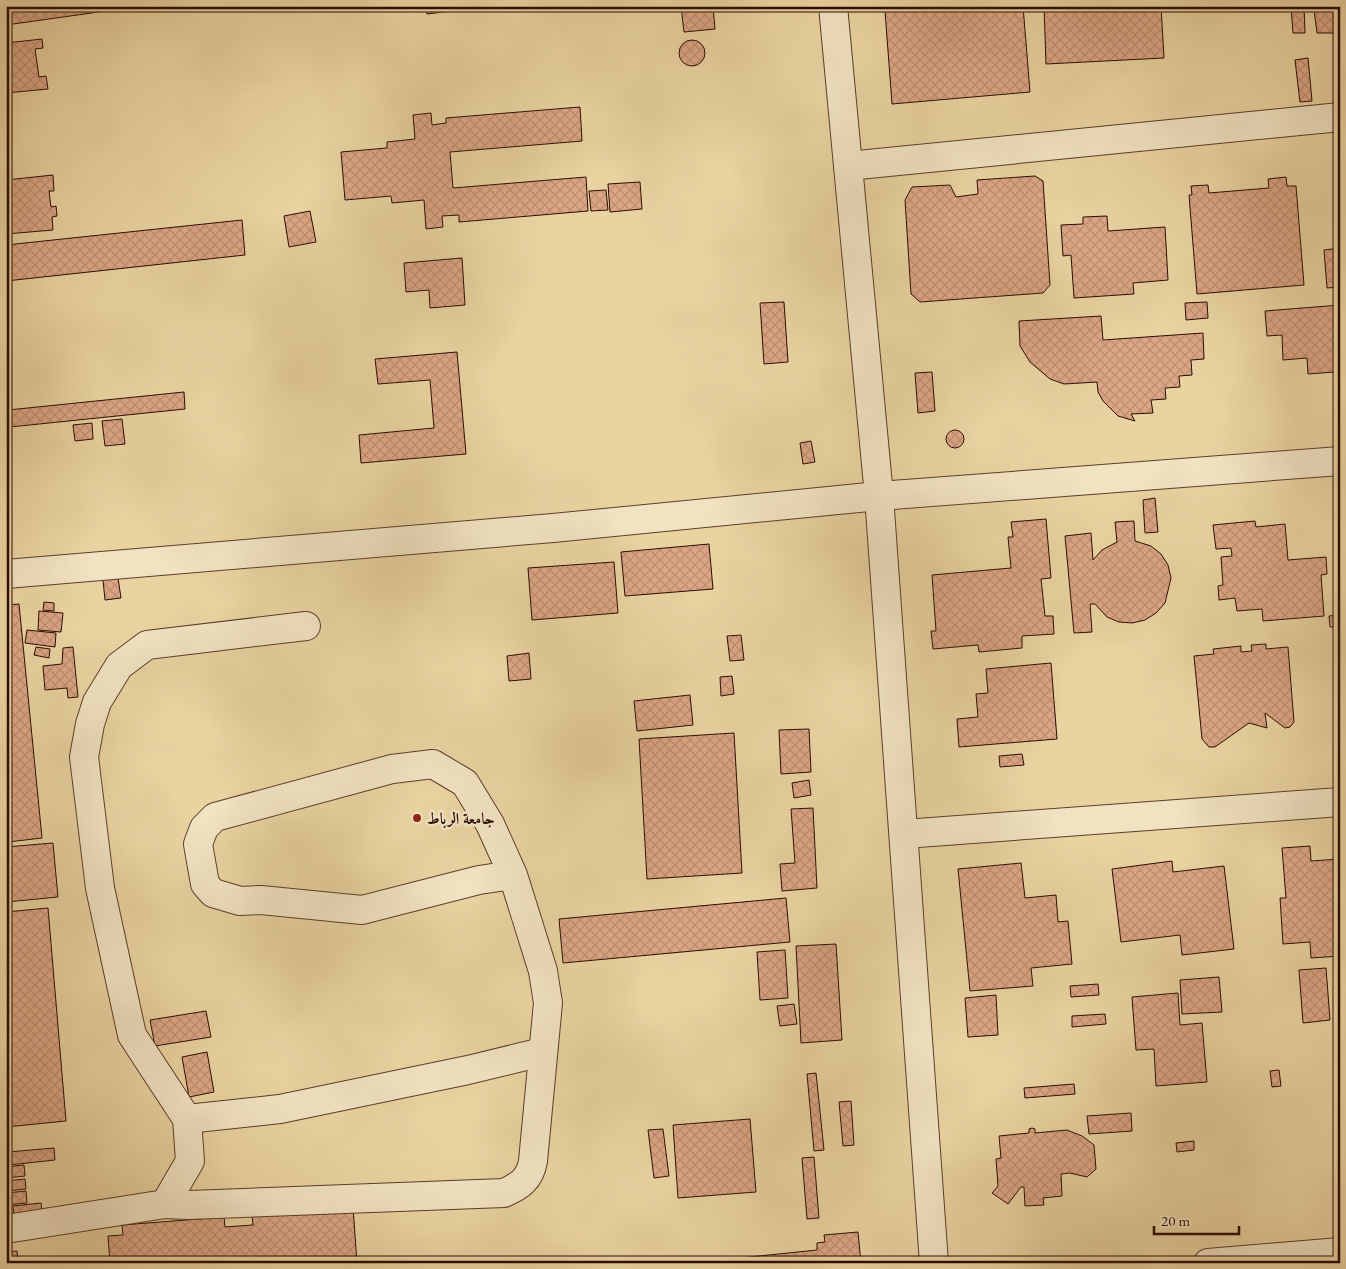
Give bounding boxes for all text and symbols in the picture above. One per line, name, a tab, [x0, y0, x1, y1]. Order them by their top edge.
place label: جامعة الرباط	[427, 808, 495, 829]
marker: جامعة الرباط	[411, 812, 423, 824]
scale bar	[1154, 1204, 1238, 1236]
text: 20 m	[1161, 1211, 1190, 1230]

